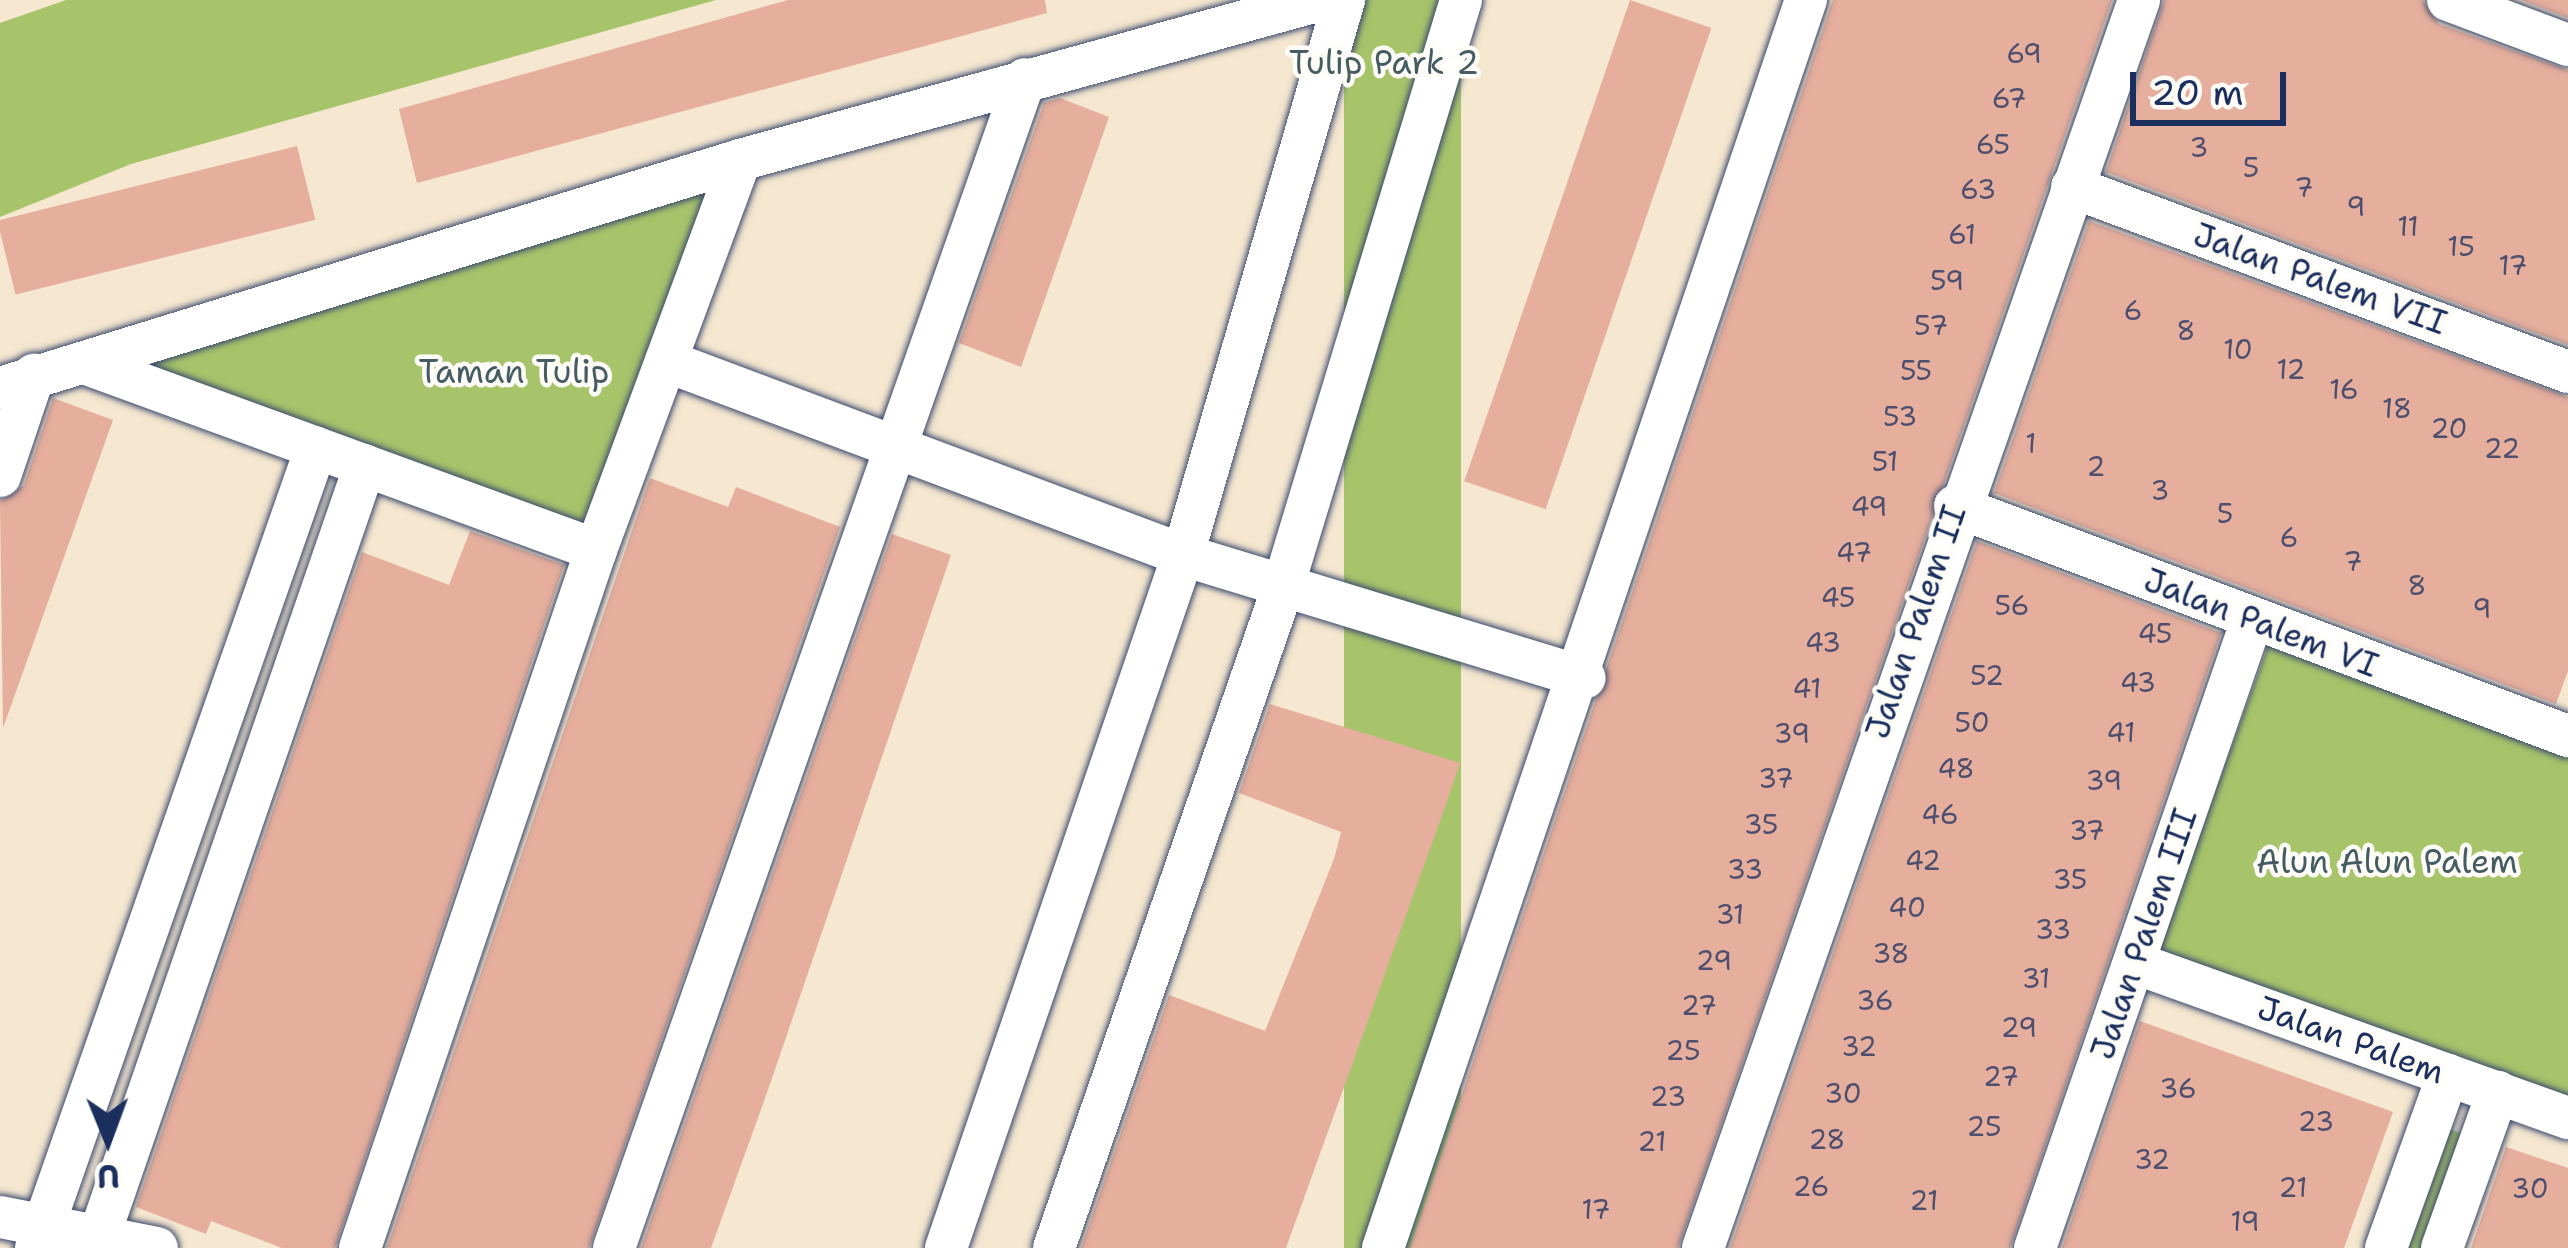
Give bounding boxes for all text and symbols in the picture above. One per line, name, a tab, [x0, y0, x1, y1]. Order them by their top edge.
house number: 69	[2006, 38, 2042, 70]
park label: Tulip Park 2	[1289, 43, 1479, 83]
scale bar	[2136, 48, 2292, 122]
text: 20 m	[2151, 68, 2244, 117]
house number: 67	[1992, 83, 2026, 115]
house number: 65	[1976, 129, 2010, 161]
house number: 3	[2190, 132, 2208, 164]
house number: 5	[2243, 152, 2259, 184]
house number: 7	[2295, 172, 2313, 204]
house number: 63	[1960, 174, 1996, 206]
house number: 9	[2347, 191, 2365, 223]
house number: 11	[2397, 211, 2419, 243]
street label: Jalan Palem VII	[2188, 215, 2452, 343]
house number: 61	[1948, 219, 1976, 251]
house number: 15	[2447, 231, 2475, 263]
house number: 17	[2499, 250, 2527, 282]
house number: 59	[1930, 265, 1964, 297]
house number: 6	[2124, 295, 2142, 327]
house number: 57	[1914, 310, 1948, 342]
house number: 8	[2177, 315, 2195, 347]
house number: 10	[2223, 334, 2253, 366]
park label: Taman Tulip	[419, 352, 609, 392]
house number: 12	[2277, 354, 2305, 386]
house number: 55	[1900, 355, 1932, 387]
house number: 16	[2329, 374, 2359, 406]
house number: 18	[2382, 393, 2412, 425]
house number: 53	[1883, 401, 1917, 433]
house number: 20	[2431, 413, 2467, 445]
house number: 1	[2025, 428, 2037, 460]
house number: 22	[2484, 433, 2520, 465]
house number: 51	[1872, 446, 1898, 478]
house number: 2	[2087, 451, 2105, 483]
house number: 3	[2151, 475, 2169, 507]
house number: 49	[1851, 491, 1887, 523]
house number: 5	[2217, 498, 2233, 530]
street label: Jalan Palem II	[1858, 500, 1974, 744]
house number: 6	[2280, 522, 2298, 554]
house number: 47	[1836, 537, 1872, 569]
house number: 7	[2344, 546, 2362, 578]
street label: Jalan Palem VI	[2138, 560, 2384, 686]
house number: 8	[2408, 570, 2426, 602]
house number: 45	[1821, 582, 1855, 614]
house number: 56	[1994, 590, 2030, 622]
house number: 9	[2473, 593, 2491, 625]
house number: 45	[2138, 618, 2172, 650]
house number: 43	[1805, 627, 1841, 659]
house number: 52	[1970, 660, 2004, 692]
house number: 43	[2120, 667, 2156, 699]
house number: 41	[1793, 673, 1821, 705]
house number: 50	[1954, 707, 1990, 739]
house number: 41	[2107, 717, 2135, 749]
house number: 39	[1774, 718, 1810, 750]
house number: 48	[1937, 753, 1975, 785]
house number: 37	[1758, 763, 1794, 795]
house number: 39	[2086, 765, 2122, 797]
house number: 46	[1921, 799, 1959, 831]
street label: Jalan Palem III	[2083, 803, 2205, 1065]
house number: 35	[1744, 809, 1778, 841]
house number: 37	[2069, 815, 2105, 847]
park label: Alun Alun Palem	[2256, 842, 2518, 882]
house number: 42	[1905, 845, 1941, 877]
house number: 33	[1727, 854, 1763, 886]
house number: 35	[2053, 864, 2087, 896]
house number: 40	[1888, 892, 1926, 924]
house number: 31	[1716, 899, 1744, 931]
house number: 33	[2035, 914, 2071, 946]
house number: 38	[1872, 938, 1910, 970]
house number: 29	[1696, 945, 1732, 977]
house number: 31	[2022, 963, 2050, 995]
house number: 36	[1856, 985, 1894, 1017]
street label: Jalan Palem	[2252, 988, 2450, 1092]
house number: 27	[1681, 990, 1717, 1022]
house number: 29	[2001, 1012, 2037, 1044]
house number: 32	[1841, 1031, 1877, 1063]
house number: 25	[1666, 1035, 1700, 1067]
house number: 27	[1983, 1061, 2019, 1093]
house number: 36	[2159, 1073, 2197, 1105]
house number: 30	[1824, 1078, 1862, 1110]
north arrow	[48, 1080, 168, 1200]
house number: 23	[1650, 1081, 1686, 1113]
house number: 23	[2298, 1106, 2334, 1138]
house number: 25	[1967, 1111, 2001, 1143]
house number: 28	[1809, 1124, 1845, 1156]
house number: 21	[1638, 1126, 1666, 1158]
house number: 32	[2134, 1144, 2170, 1176]
text: U	[97, 1154, 120, 1199]
house number: 26	[1793, 1171, 1829, 1203]
house number: 21	[2279, 1172, 2307, 1204]
house number: 30	[2511, 1173, 2549, 1205]
house number: 21	[1910, 1185, 1938, 1217]
house number: 17	[1582, 1194, 1610, 1226]
house number: 19	[2230, 1206, 2260, 1238]

